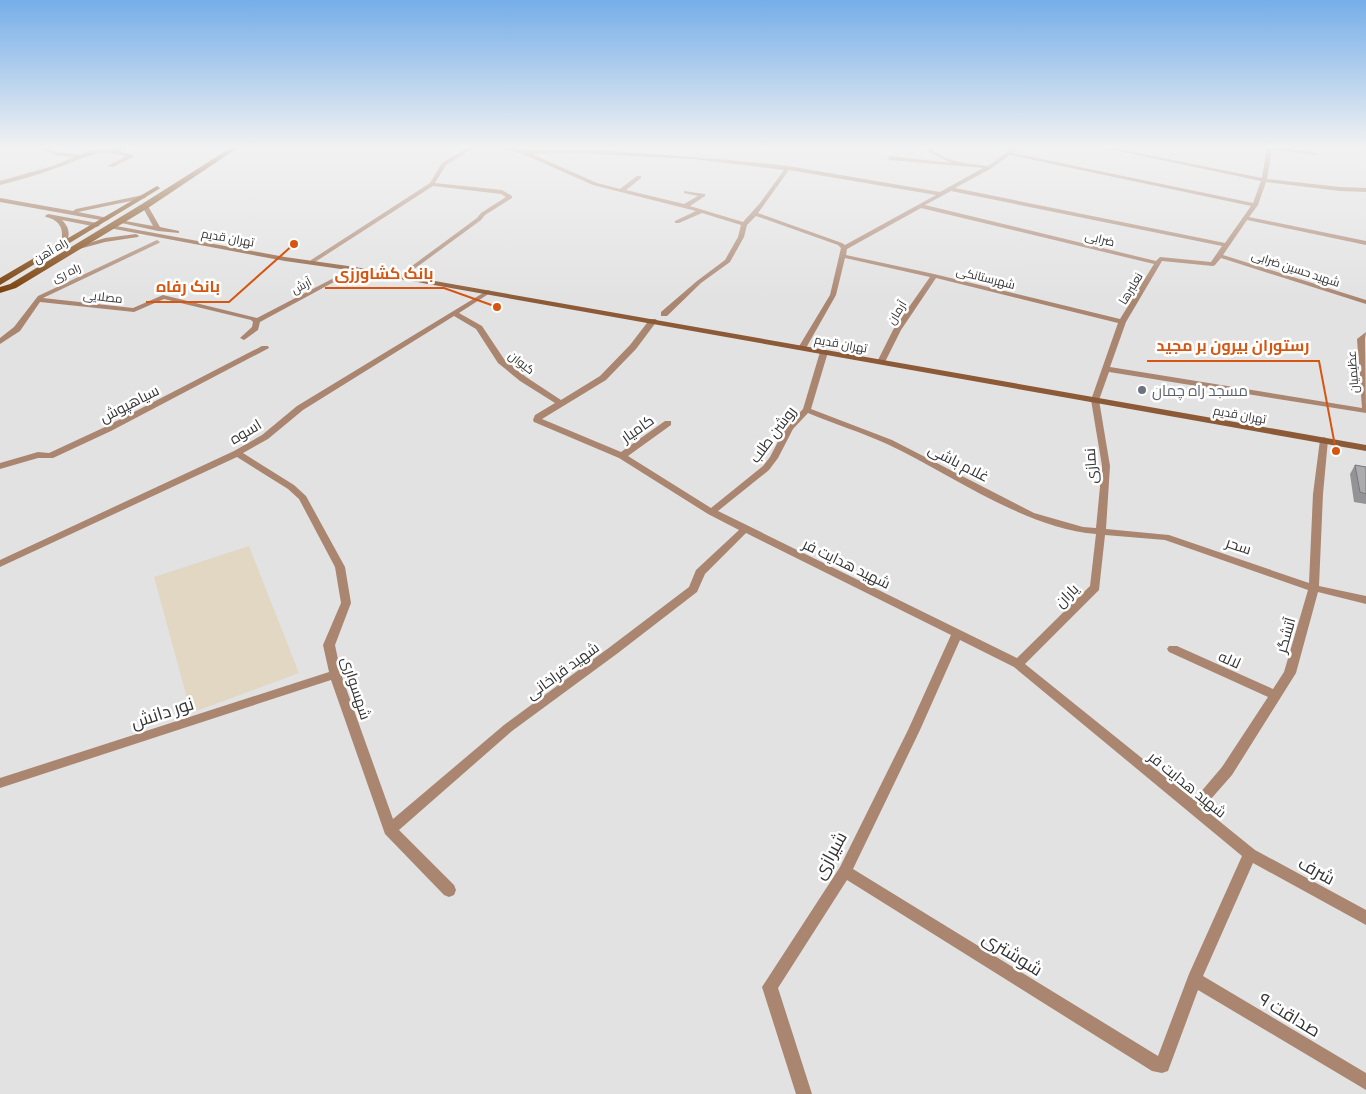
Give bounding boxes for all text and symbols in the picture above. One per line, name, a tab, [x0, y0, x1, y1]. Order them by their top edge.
street label: تهران قدیم	[200, 225, 256, 251]
street label: ضرابی	[1083, 228, 1116, 249]
street label: راه آهن	[30, 234, 70, 266]
street label: شهید حسین ضرابی	[1250, 247, 1342, 290]
callout: بانک کشاورزی	[325, 257, 444, 288]
street label: راه ری	[49, 259, 83, 286]
text: بانک کشاورزی	[334, 263, 434, 283]
street label: شهرستانکی	[955, 263, 1017, 292]
street label: نعلبرها	[1115, 270, 1146, 307]
callout: بانک رفاه	[146, 271, 229, 302]
street label: آرش	[288, 274, 315, 297]
text: بانک رفاه	[156, 276, 220, 296]
street label: مصلایی	[82, 287, 124, 306]
street label: آرمان	[883, 297, 910, 327]
callout: رستوران بیرون بر مجید	[1147, 330, 1319, 361]
street label: تهران قدیم	[813, 331, 869, 357]
text: رستوران بیرون بر مجید	[1157, 335, 1309, 355]
street label: کیوان	[506, 347, 538, 377]
street label: عظیمیان	[1344, 350, 1361, 394]
street label: سیاهپوش	[96, 380, 163, 427]
place label: مسجد راه چمان	[1152, 381, 1248, 401]
marker: مسجد راه چمان	[1136, 384, 1148, 396]
street label: روشن طلب	[745, 402, 801, 467]
street label: تهران قدیم	[1212, 402, 1268, 428]
street label: کامیار	[616, 410, 658, 447]
street label: اسوه	[226, 415, 265, 448]
street label: غلام باشی	[925, 439, 992, 487]
street label: نمازی	[1080, 447, 1102, 485]
street label: سحر	[1223, 532, 1254, 559]
street label: شهید هدایت فر	[798, 534, 894, 594]
street label: یاران	[1050, 579, 1083, 612]
street label: آتشگر	[1271, 615, 1300, 656]
street label: شهید قراخانی	[522, 638, 603, 704]
street label: لاله	[1216, 646, 1244, 672]
street label: شهسواری	[336, 654, 376, 722]
street label: نور دانش	[128, 692, 196, 733]
street label: شهید هدایت فر	[1143, 746, 1231, 823]
street label: شیرازی	[807, 827, 852, 883]
street label: شرف	[1294, 851, 1339, 890]
street label: شوشتری	[978, 926, 1047, 981]
street label: صداقت ۹	[1255, 987, 1325, 1041]

